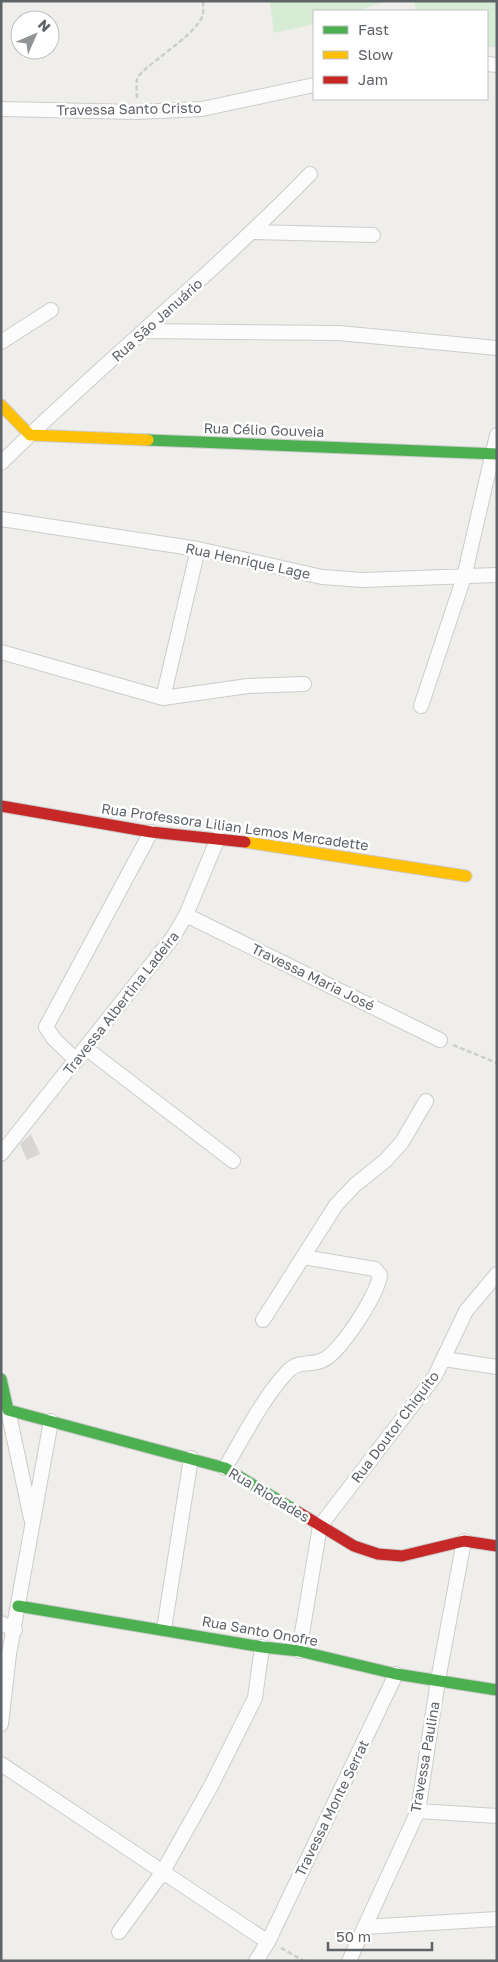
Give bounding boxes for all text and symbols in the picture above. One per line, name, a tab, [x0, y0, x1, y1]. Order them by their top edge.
north arrow	[10, 10, 60, 60]
legend	[313, 10, 488, 100]
text: N	[35, 16, 54, 35]
text: Fast	[358, 20, 389, 38]
text: Slow	[358, 45, 393, 63]
text: Jam	[358, 70, 388, 88]
street label: Travessa Santo Cristo	[56, 99, 202, 118]
street label: Rua São Januário	[108, 274, 206, 365]
street label: Rua Célio Gouveia	[203, 419, 325, 440]
street label: Rua Henrique Lage	[184, 539, 312, 582]
street label: Rua Professora Lilian Lemos Mercadette	[100, 799, 370, 854]
street label: Travessa Albertina Ladeira	[59, 928, 182, 1078]
street label: Travessa Maria José	[249, 939, 377, 1014]
street label: Rua Doutor Chiquito	[347, 1367, 442, 1486]
street label: Rua Riodades	[226, 1464, 313, 1525]
street label: Rua Santo Onofre	[201, 1612, 320, 1649]
street label: Travessa Paulina	[406, 1700, 443, 1814]
street label: Travessa Monte Serrat	[291, 1737, 372, 1879]
scale bar	[328, 1920, 432, 1952]
text: 50 m	[336, 1927, 371, 1945]

